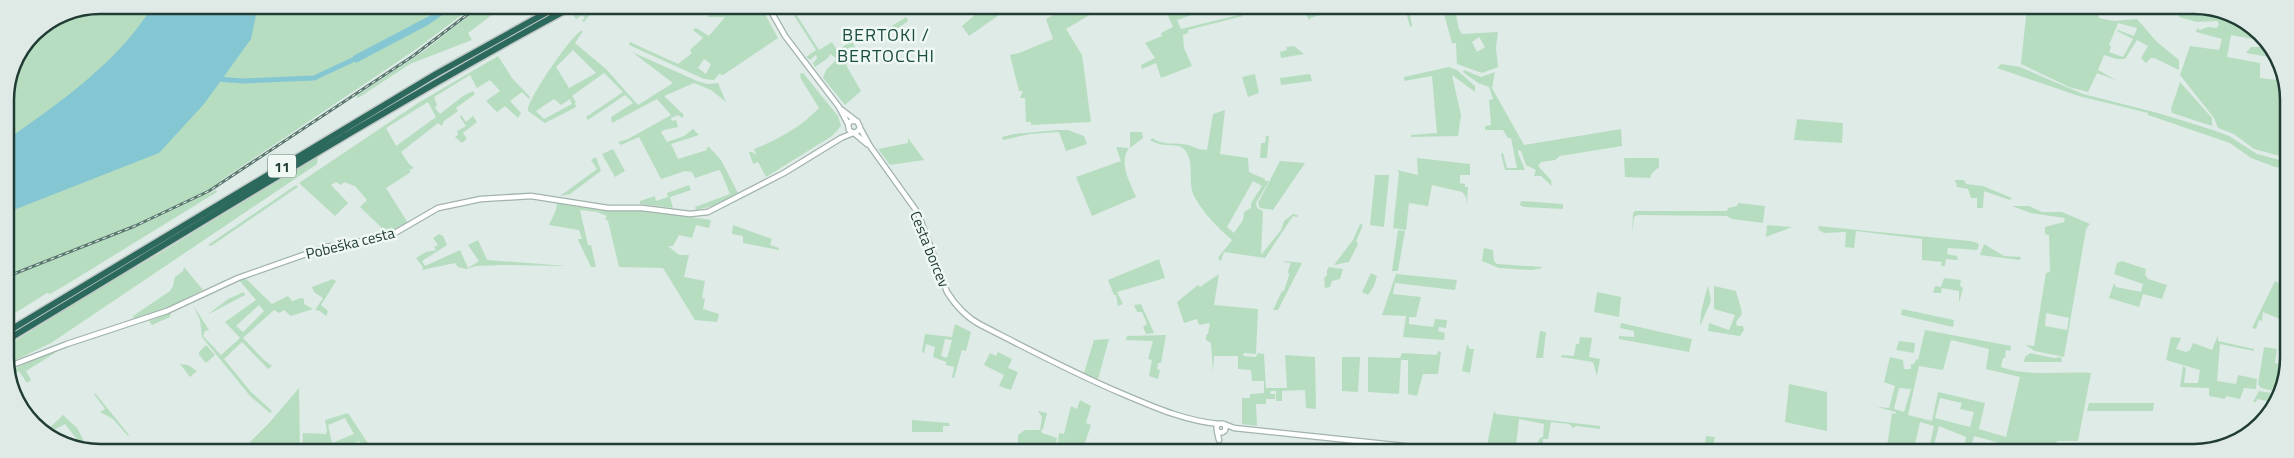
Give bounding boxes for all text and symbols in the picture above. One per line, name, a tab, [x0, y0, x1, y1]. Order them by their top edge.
district label: BERTOKI / BERTOCCHI	[837, 21, 935, 69]
road number: 11	[268, 154, 296, 178]
street label: Cesta borcev	[904, 207, 956, 291]
street label: Pobeška cesta	[303, 221, 397, 265]

